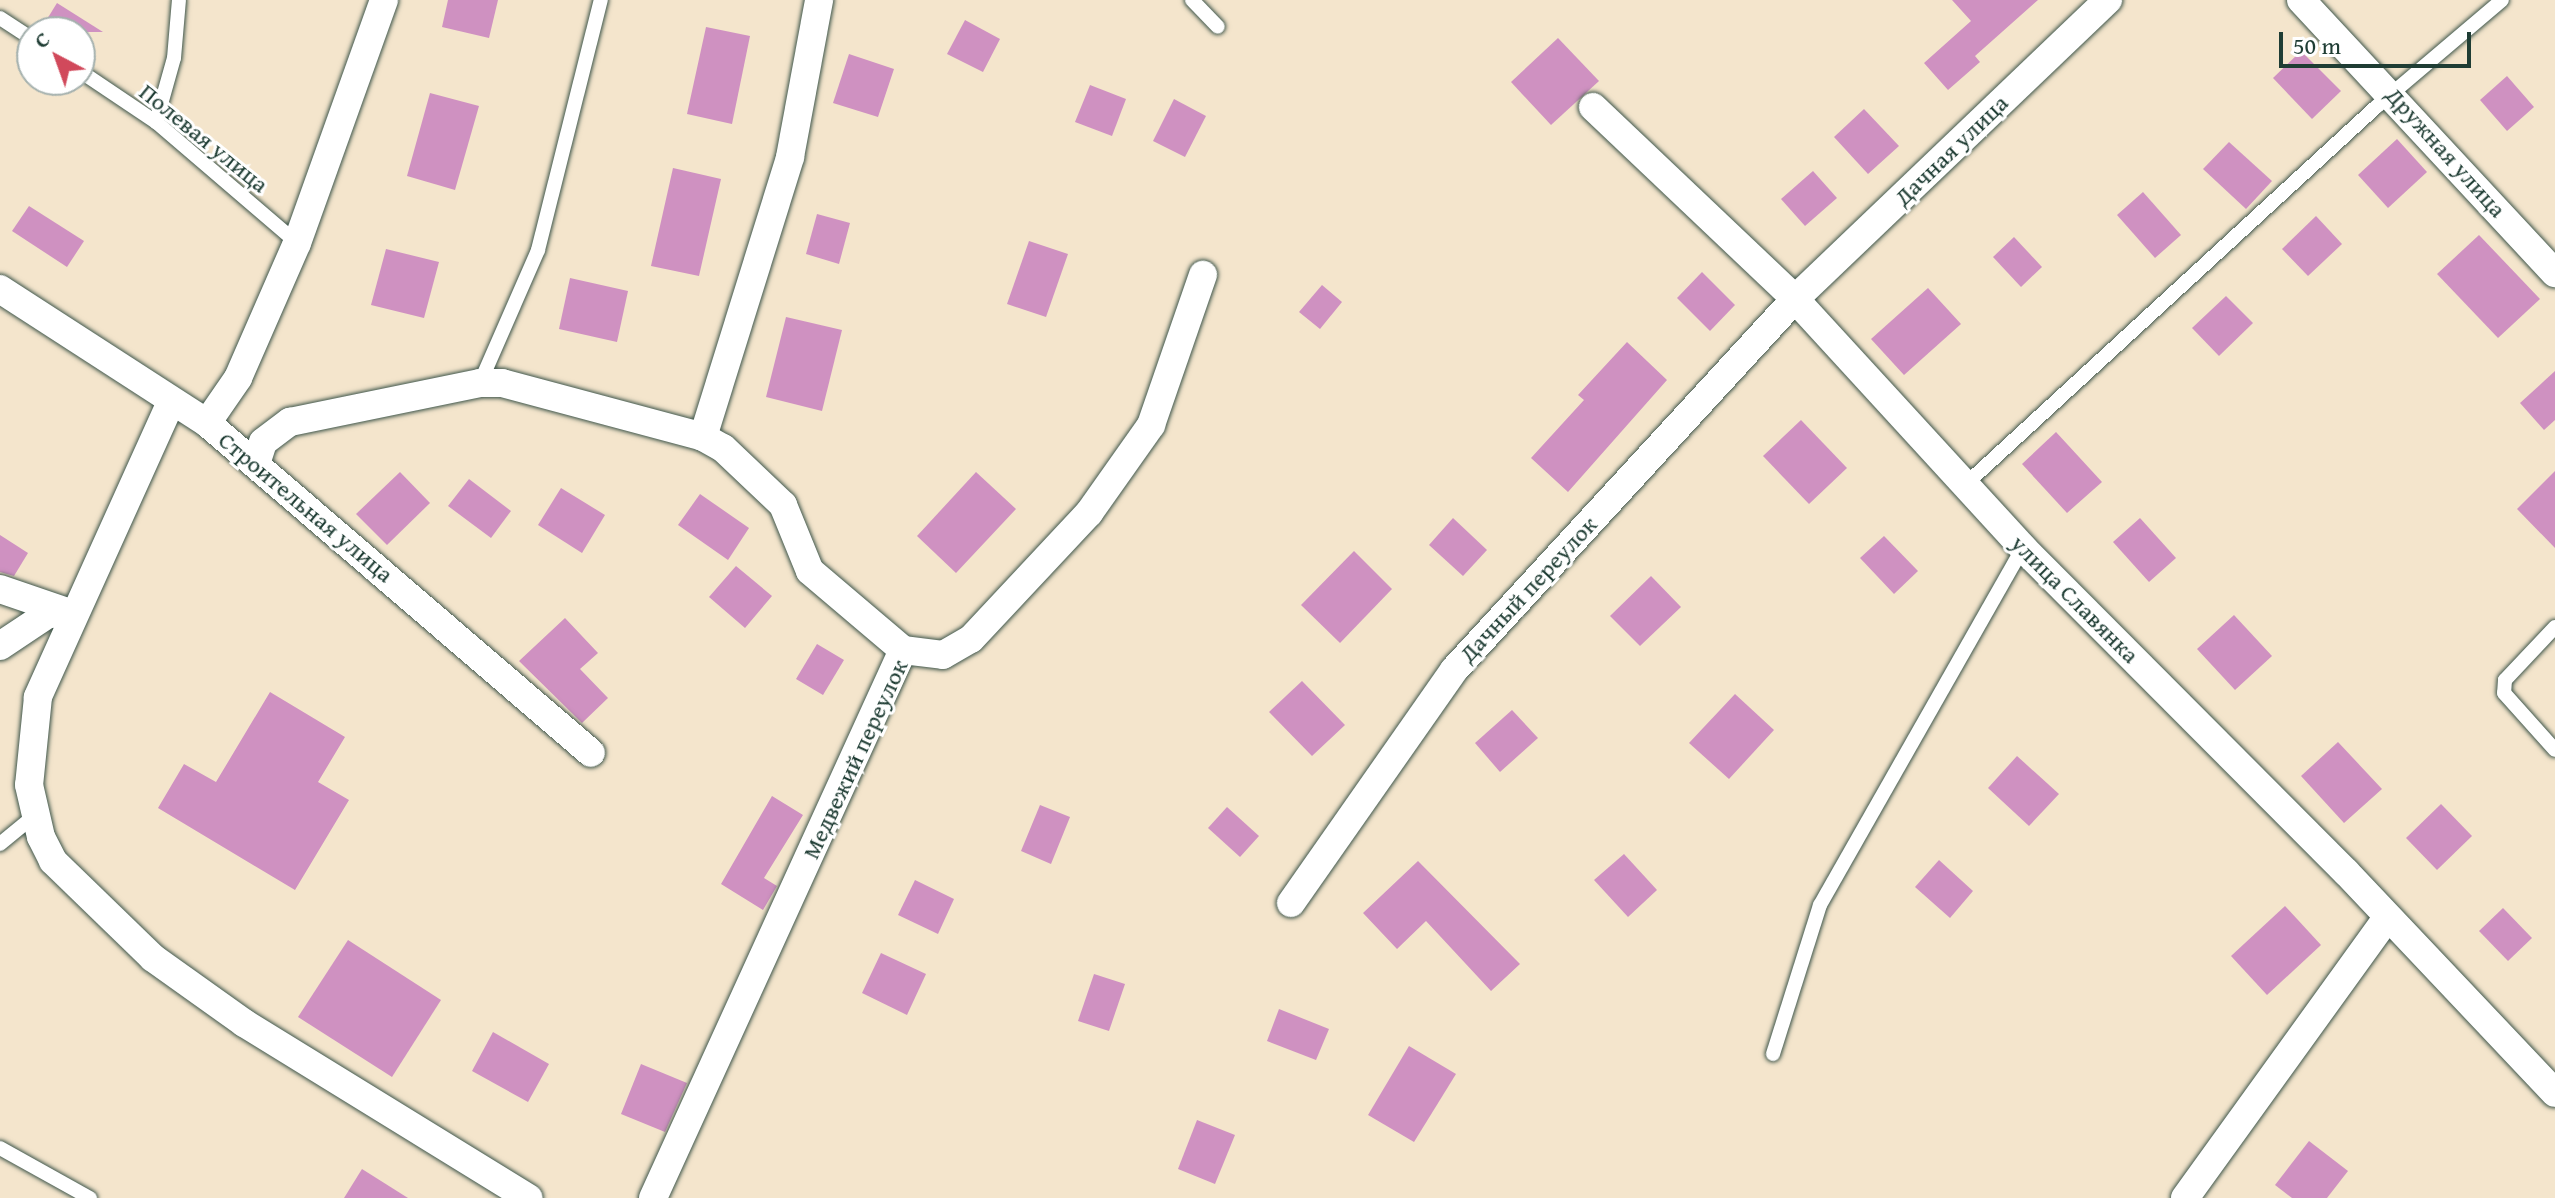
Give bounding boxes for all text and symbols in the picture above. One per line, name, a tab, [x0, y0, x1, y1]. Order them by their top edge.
north arrow	[16, 16, 96, 96]
scale bar	[2283, 16, 2475, 66]
text: С	[26, 23, 57, 56]
text: 50 m	[2293, 28, 2341, 63]
street label: Полевая улица	[134, 77, 274, 199]
street label: Дружная улица	[2380, 81, 2512, 223]
street label: Дачная улица	[1888, 89, 2014, 211]
street label: Строительная улица	[213, 426, 399, 588]
street label: Дачный переулок	[1453, 510, 1603, 668]
street label: улица Славянка	[2005, 529, 2145, 669]
street label: Медвежий переулок	[796, 655, 914, 863]

